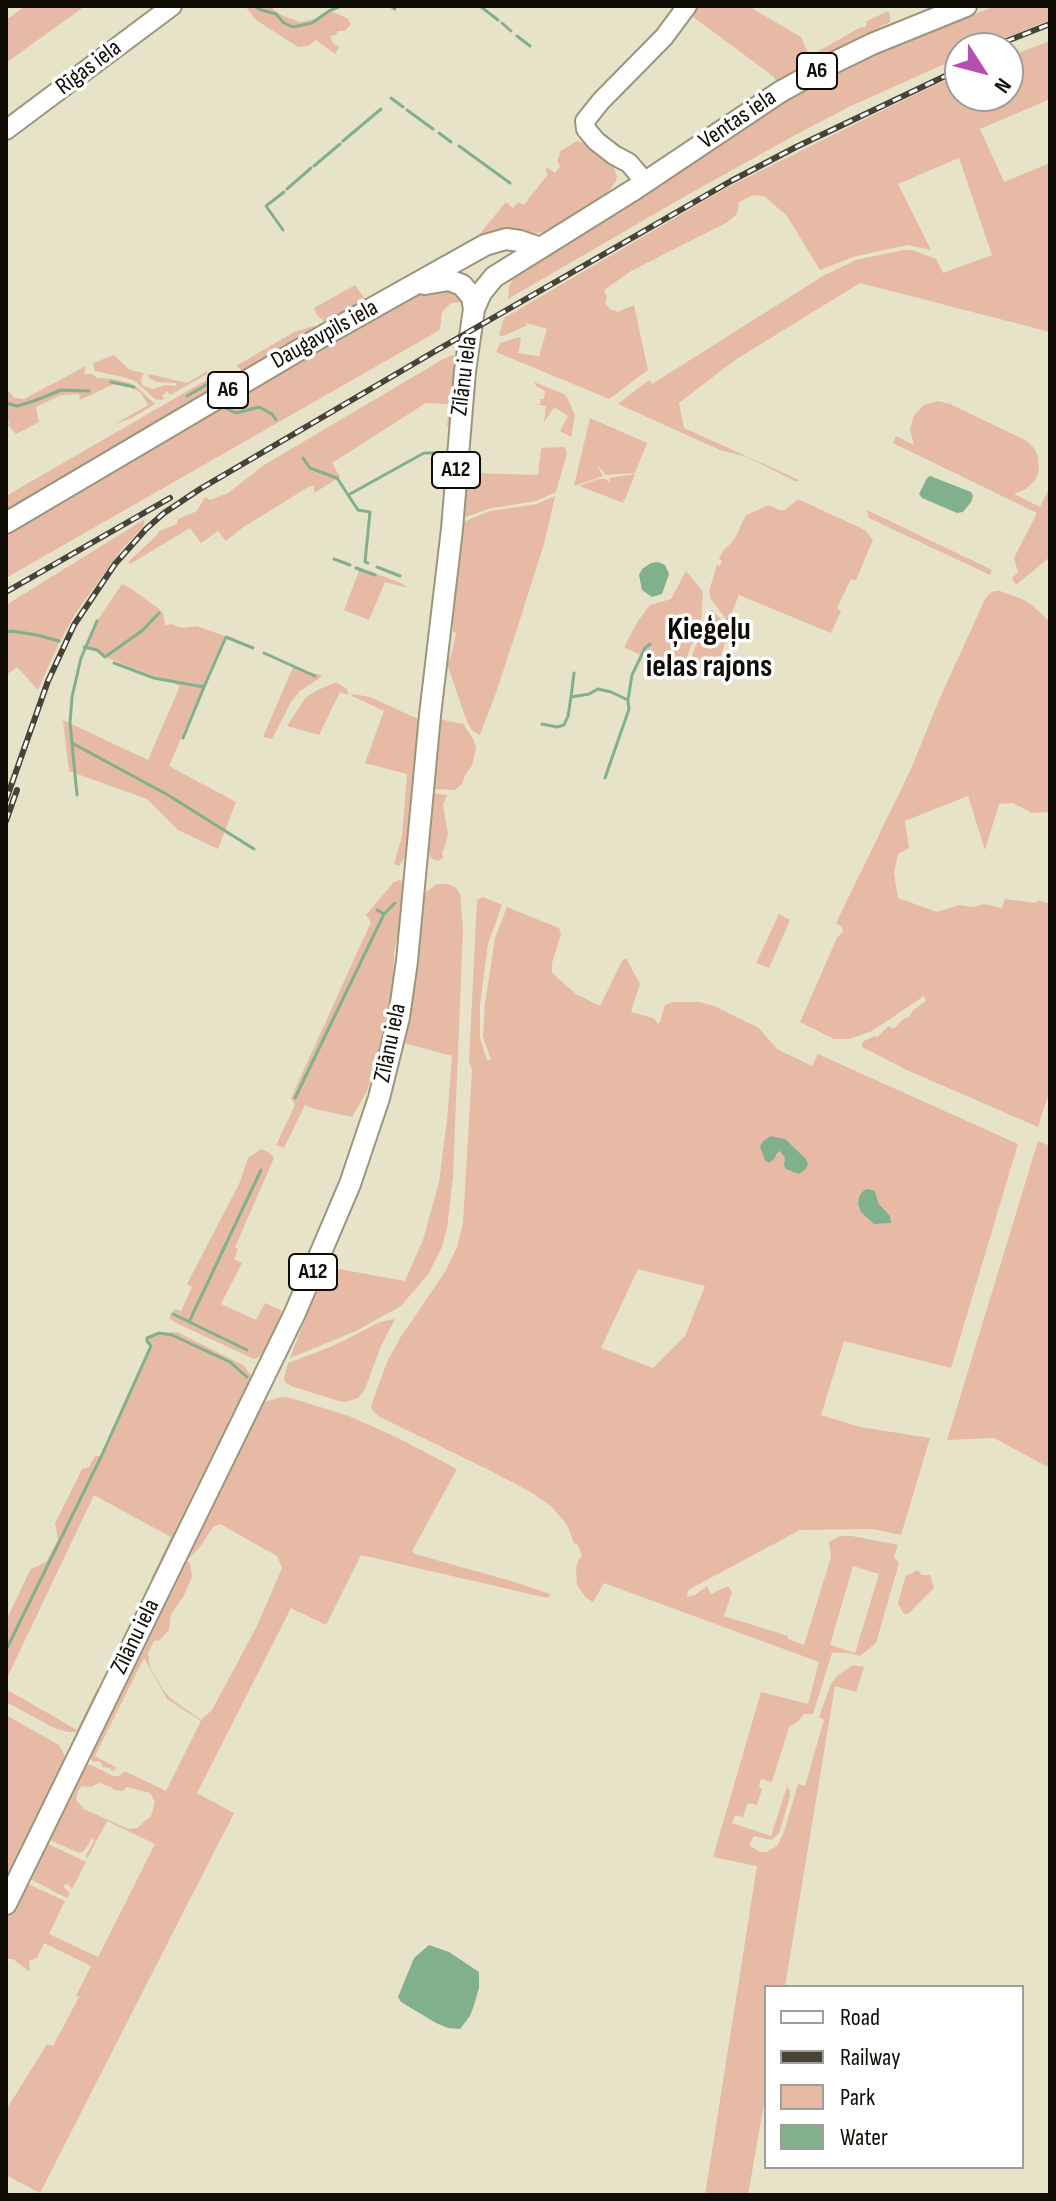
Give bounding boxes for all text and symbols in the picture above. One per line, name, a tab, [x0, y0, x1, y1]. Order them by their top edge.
north arrow	[944, 32, 1024, 112]
street label: Rīgas iela	[51, 34, 127, 102]
road number: A6	[797, 53, 837, 89]
text: N	[988, 73, 1017, 98]
street label: Ventas iela	[694, 84, 782, 156]
street label: Daugavpils iela	[267, 294, 383, 376]
street label: Zīlānu iela	[446, 335, 484, 417]
road number: A6	[208, 372, 248, 408]
road number: A12	[432, 452, 480, 488]
district label: Ķieģeļu ielas rajons	[646, 612, 772, 687]
street label: Zīlānu iela	[369, 1001, 413, 1085]
road number: A12	[289, 1254, 337, 1290]
street label: Zīlānu iela	[106, 1595, 166, 1679]
legend	[764, 1985, 1024, 2169]
text: Road	[840, 2003, 880, 2032]
text: Railway	[840, 2043, 900, 2072]
text: Park	[840, 2083, 875, 2112]
text: Water	[840, 2123, 888, 2152]

